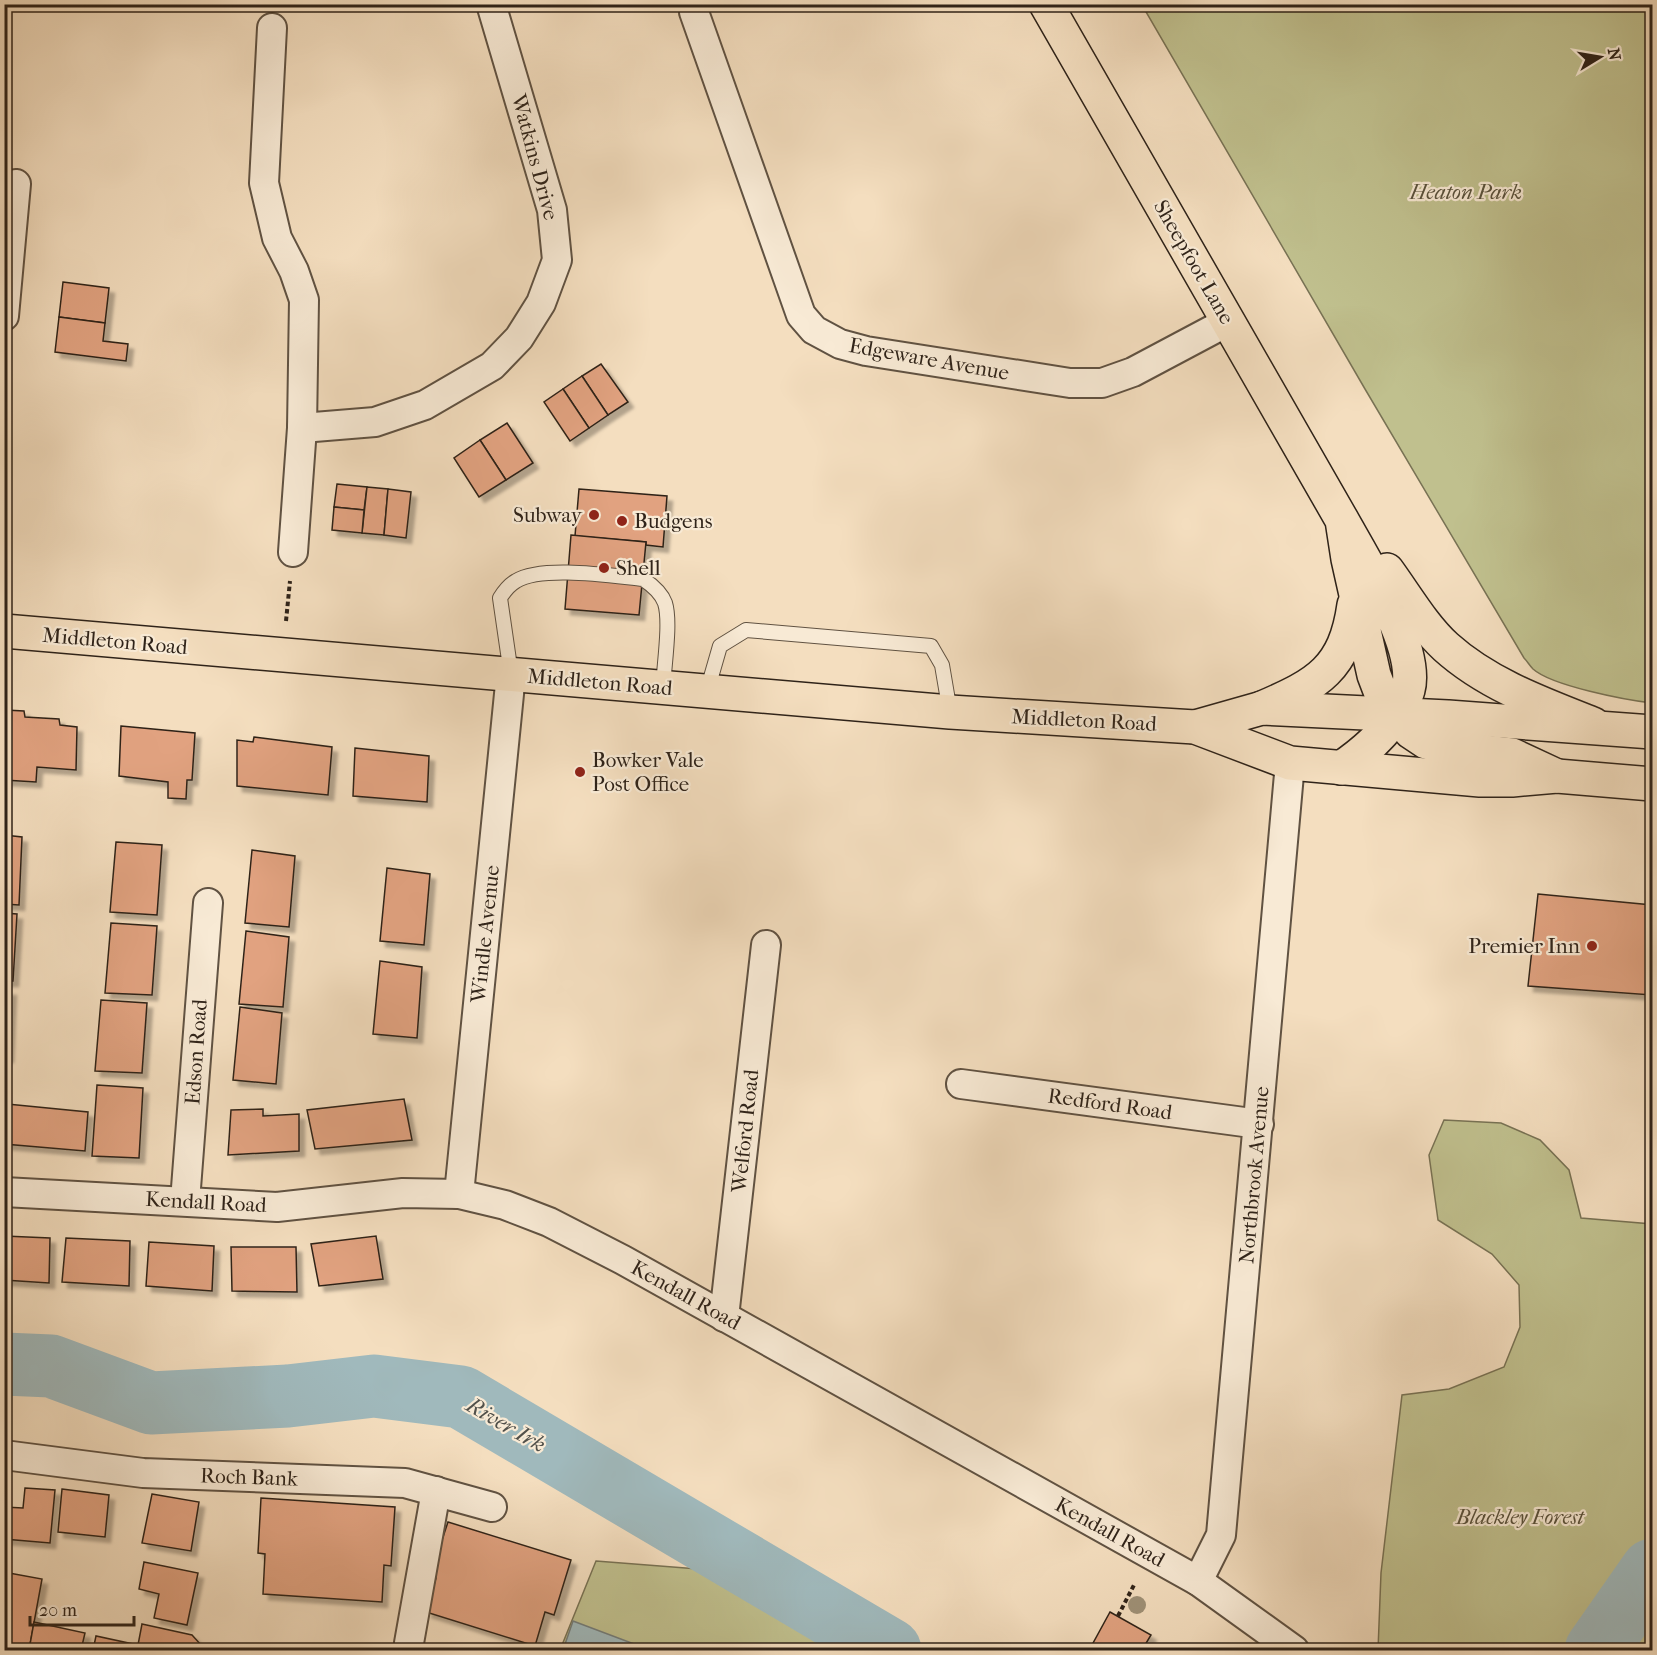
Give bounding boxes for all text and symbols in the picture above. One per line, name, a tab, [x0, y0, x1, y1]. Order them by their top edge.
north arrow	[1570, 27, 1630, 87]
text: N	[1604, 46, 1625, 63]
street label: Watkins Drive	[506, 91, 563, 222]
park label: Heaton Park	[1409, 180, 1522, 204]
street label: Sheepfoot Lane	[1149, 196, 1239, 328]
street label: Edgeware Avenue	[847, 333, 1011, 385]
place label: Subway	[513, 503, 583, 527]
marker: Subway	[587, 508, 601, 522]
place label: Budgens	[634, 509, 713, 533]
marker: Budgens	[615, 514, 629, 528]
place label: Shell	[616, 556, 661, 580]
marker: Shell	[597, 561, 611, 575]
street label: Middleton Road	[41, 623, 189, 659]
street label: Middleton Road	[526, 664, 674, 700]
street label: Middleton Road	[1011, 704, 1158, 736]
place label: Bowker Vale Post Office	[592, 748, 704, 796]
marker: Bowker Vale Post Office	[573, 765, 587, 779]
street label: Windle Avenue	[466, 864, 504, 1005]
place label: Premier Inn	[1468, 934, 1580, 958]
marker: Premier Inn	[1585, 939, 1599, 953]
street label: Edson Road	[180, 998, 212, 1106]
street label: Welford Road	[726, 1068, 763, 1195]
street label: Redford Road	[1046, 1083, 1174, 1125]
street label: Northbrook Avenue	[1234, 1085, 1274, 1265]
street label: Kendall Road	[145, 1187, 268, 1217]
street label: Kendall Road	[627, 1255, 745, 1335]
water label: River Irk	[460, 1391, 550, 1458]
street label: Roch Bank	[200, 1463, 298, 1491]
street label: Kendall Road	[1051, 1492, 1169, 1572]
park label: Blackley Forest	[1455, 1505, 1585, 1529]
scale bar	[30, 1589, 134, 1627]
text: 20 m	[39, 1600, 77, 1621]

